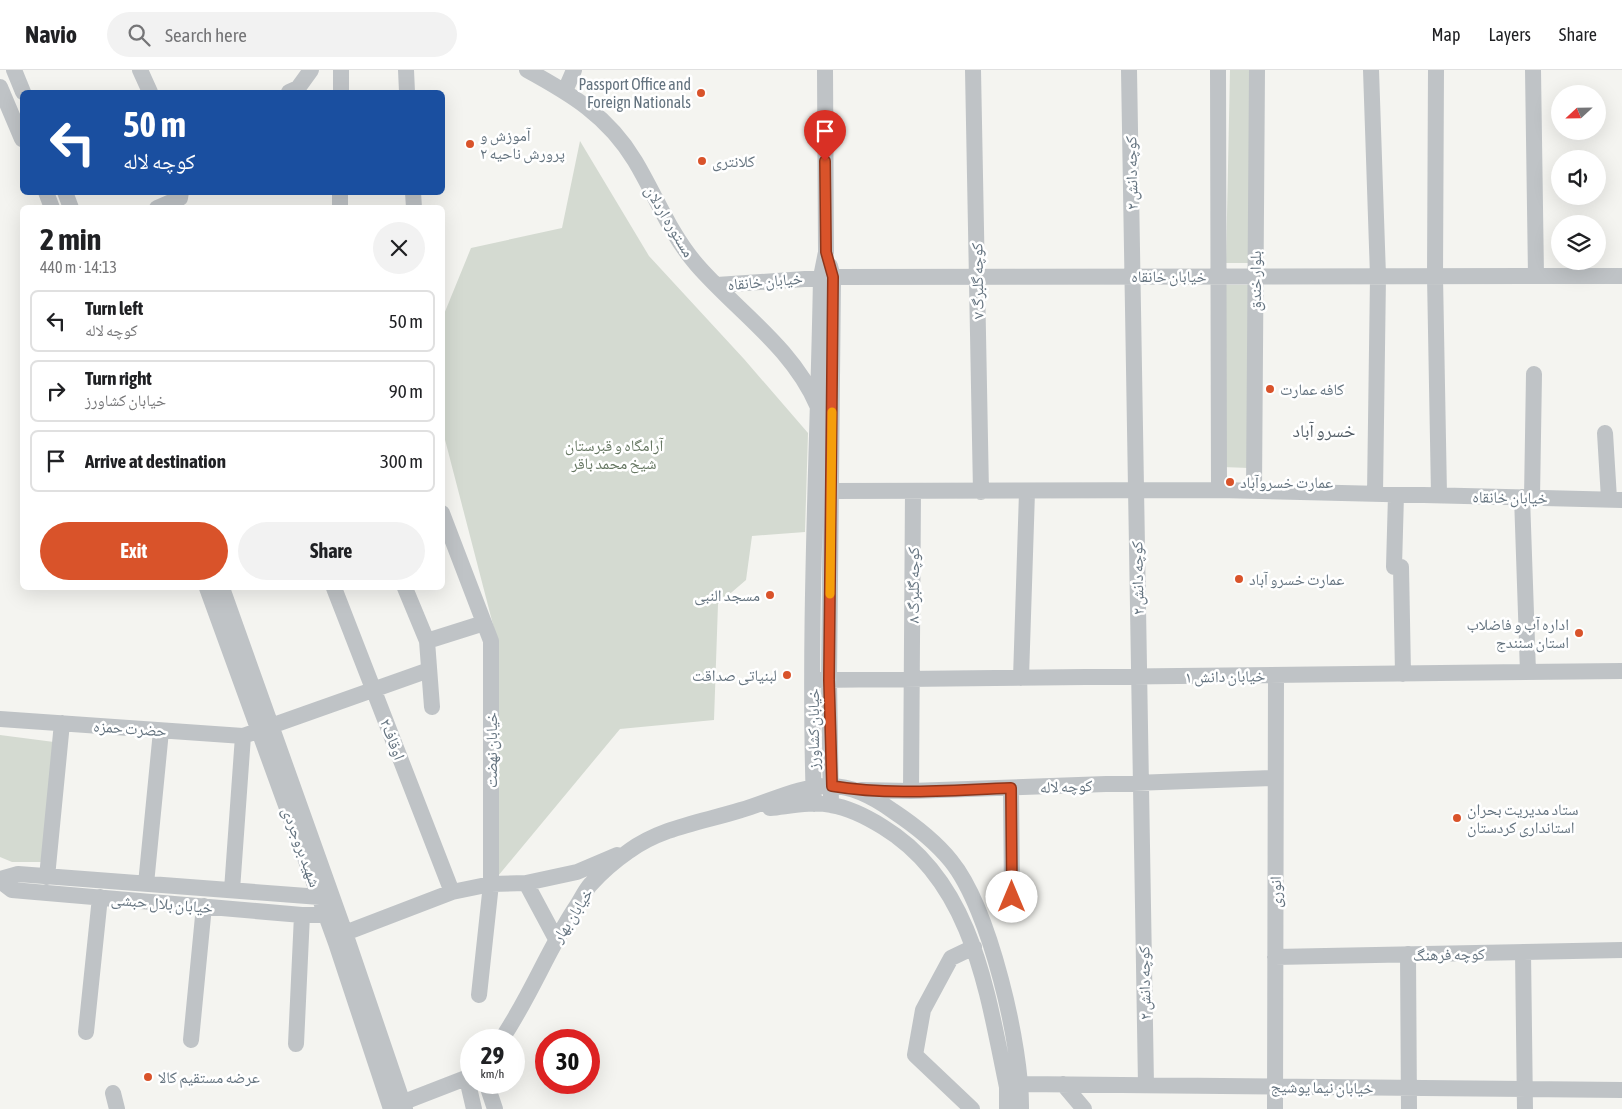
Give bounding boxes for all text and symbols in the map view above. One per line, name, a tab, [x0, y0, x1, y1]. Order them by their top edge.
search box	[107, 12, 457, 57]
text: Navio	[25, 21, 77, 48]
icon: search	[125, 21, 153, 49]
text: Search here	[165, 24, 247, 46]
text: Map	[1431, 24, 1460, 45]
text: Layers	[1488, 24, 1531, 45]
text: Share	[1559, 24, 1597, 45]
place label: Passport Office and Foreign Nationals	[578, 75, 691, 112]
north arrow	[1551, 85, 1606, 140]
map controls	[1551, 85, 1606, 270]
marker: Passport Office and Foreign Nationals	[695, 87, 707, 99]
text: 50 m	[123, 104, 186, 144]
icon: left	[40, 110, 105, 175]
pin	[804, 110, 846, 161]
icon: arrive	[811, 117, 839, 145]
place label: آموزش و پرورش ناحیه ۲	[480, 126, 565, 164]
street label: کوچه دانش ۲	[1121, 135, 1143, 210]
marker: آموزش و پرورش ناحیه ۲	[464, 138, 476, 150]
text: کوچه لاله	[123, 148, 195, 174]
button: sound	[1551, 150, 1606, 205]
place label: کلانتری	[712, 152, 755, 172]
marker: کلانتری	[696, 155, 708, 167]
street label: مستوره اردلان	[640, 182, 698, 261]
button: layers	[1551, 215, 1606, 270]
text: 2 min	[40, 222, 101, 256]
button: close	[373, 222, 425, 274]
street label: کوچه گلبرگ ۷	[967, 242, 988, 319]
street label: بلوار خندق	[1246, 251, 1266, 311]
text: 440 m · 14:13	[40, 258, 117, 276]
street label: خیابان خانقاه	[1131, 267, 1207, 287]
street label: خیابان خانقاه	[727, 269, 804, 295]
text: Turn left	[85, 297, 143, 319]
icon: left	[42, 307, 70, 335]
text: 50 m	[389, 310, 423, 332]
text: کوچه لاله	[85, 321, 138, 339]
text: Turn right	[85, 367, 152, 389]
icon: right	[42, 377, 70, 405]
text: 90 m	[389, 380, 423, 402]
place label: کافه عمارت	[1280, 380, 1344, 399]
marker: کافه عمارت	[1264, 383, 1276, 395]
text: خیابان کشاورز	[85, 391, 166, 409]
district label: خسرو آباد	[1293, 420, 1355, 441]
park label: آرامگاه و قبرستان شیخ محمد باقر	[565, 436, 664, 474]
icon: arrive	[42, 447, 70, 475]
text: Arrive at destination	[85, 450, 226, 472]
text: 300 m	[380, 450, 423, 472]
place label: عمارت خسروآباد	[1240, 473, 1333, 492]
marker: عمارت خسروآباد	[1224, 476, 1236, 488]
street label: خیابان خانقاه	[1472, 487, 1548, 509]
button: Exit	[40, 522, 228, 580]
button: Share	[238, 522, 425, 580]
street label: کوچه دانش ۲	[1127, 540, 1149, 615]
street label: کوچه گلبرگ ۸	[904, 546, 923, 623]
place label: عمارت خسرو آباد	[1249, 570, 1344, 589]
marker: عمارت خسرو آباد	[1233, 573, 1245, 585]
place label: مسجد النبی	[694, 586, 760, 606]
marker: مسجد النبی	[764, 589, 776, 601]
place label: اداره آب و فاضلاب استان سنندج	[1466, 615, 1569, 653]
marker: اداره آب و فاضلاب استان سنندج	[1573, 627, 1585, 639]
place label: لبنیاتی ‌صداقت	[692, 666, 777, 686]
street label: خیابان دانش ۱	[1185, 666, 1265, 688]
marker: لبنیاتی ‌صداقت	[781, 669, 793, 681]
street label: خیابان کشاورز	[804, 688, 824, 771]
street label: خیابان نهضت	[482, 712, 502, 788]
street label: حضرت حمزه	[93, 716, 167, 741]
street label: اوقاف۲	[376, 716, 409, 763]
street label: کوچه لاله	[1039, 776, 1093, 797]
place label: ستاد مدیریت بحران استانداری کردستان	[1467, 800, 1578, 838]
street label: شهید بروجردی	[277, 805, 325, 890]
marker: ستاد مدیریت بحران استانداری کردستان	[1451, 812, 1463, 824]
position arrow	[985, 870, 1037, 922]
street label: انوری	[1266, 876, 1286, 908]
street label: خیابان بهار	[547, 885, 598, 947]
street label: خیابان بلال حبشی	[110, 890, 214, 918]
street label: کوچه فرهنگ	[1413, 944, 1486, 965]
street label: کوچه دانش ۲	[1134, 945, 1156, 1020]
speed limit sign: 30	[535, 1029, 600, 1094]
text: 29	[481, 1041, 504, 1069]
text: km/h	[481, 1067, 504, 1081]
place label: عرضه مستقیم کالا	[158, 1068, 260, 1088]
marker: عرضه مستقیم کالا	[142, 1071, 154, 1083]
street label: خیابان نیما یوشیج	[1270, 1077, 1374, 1099]

